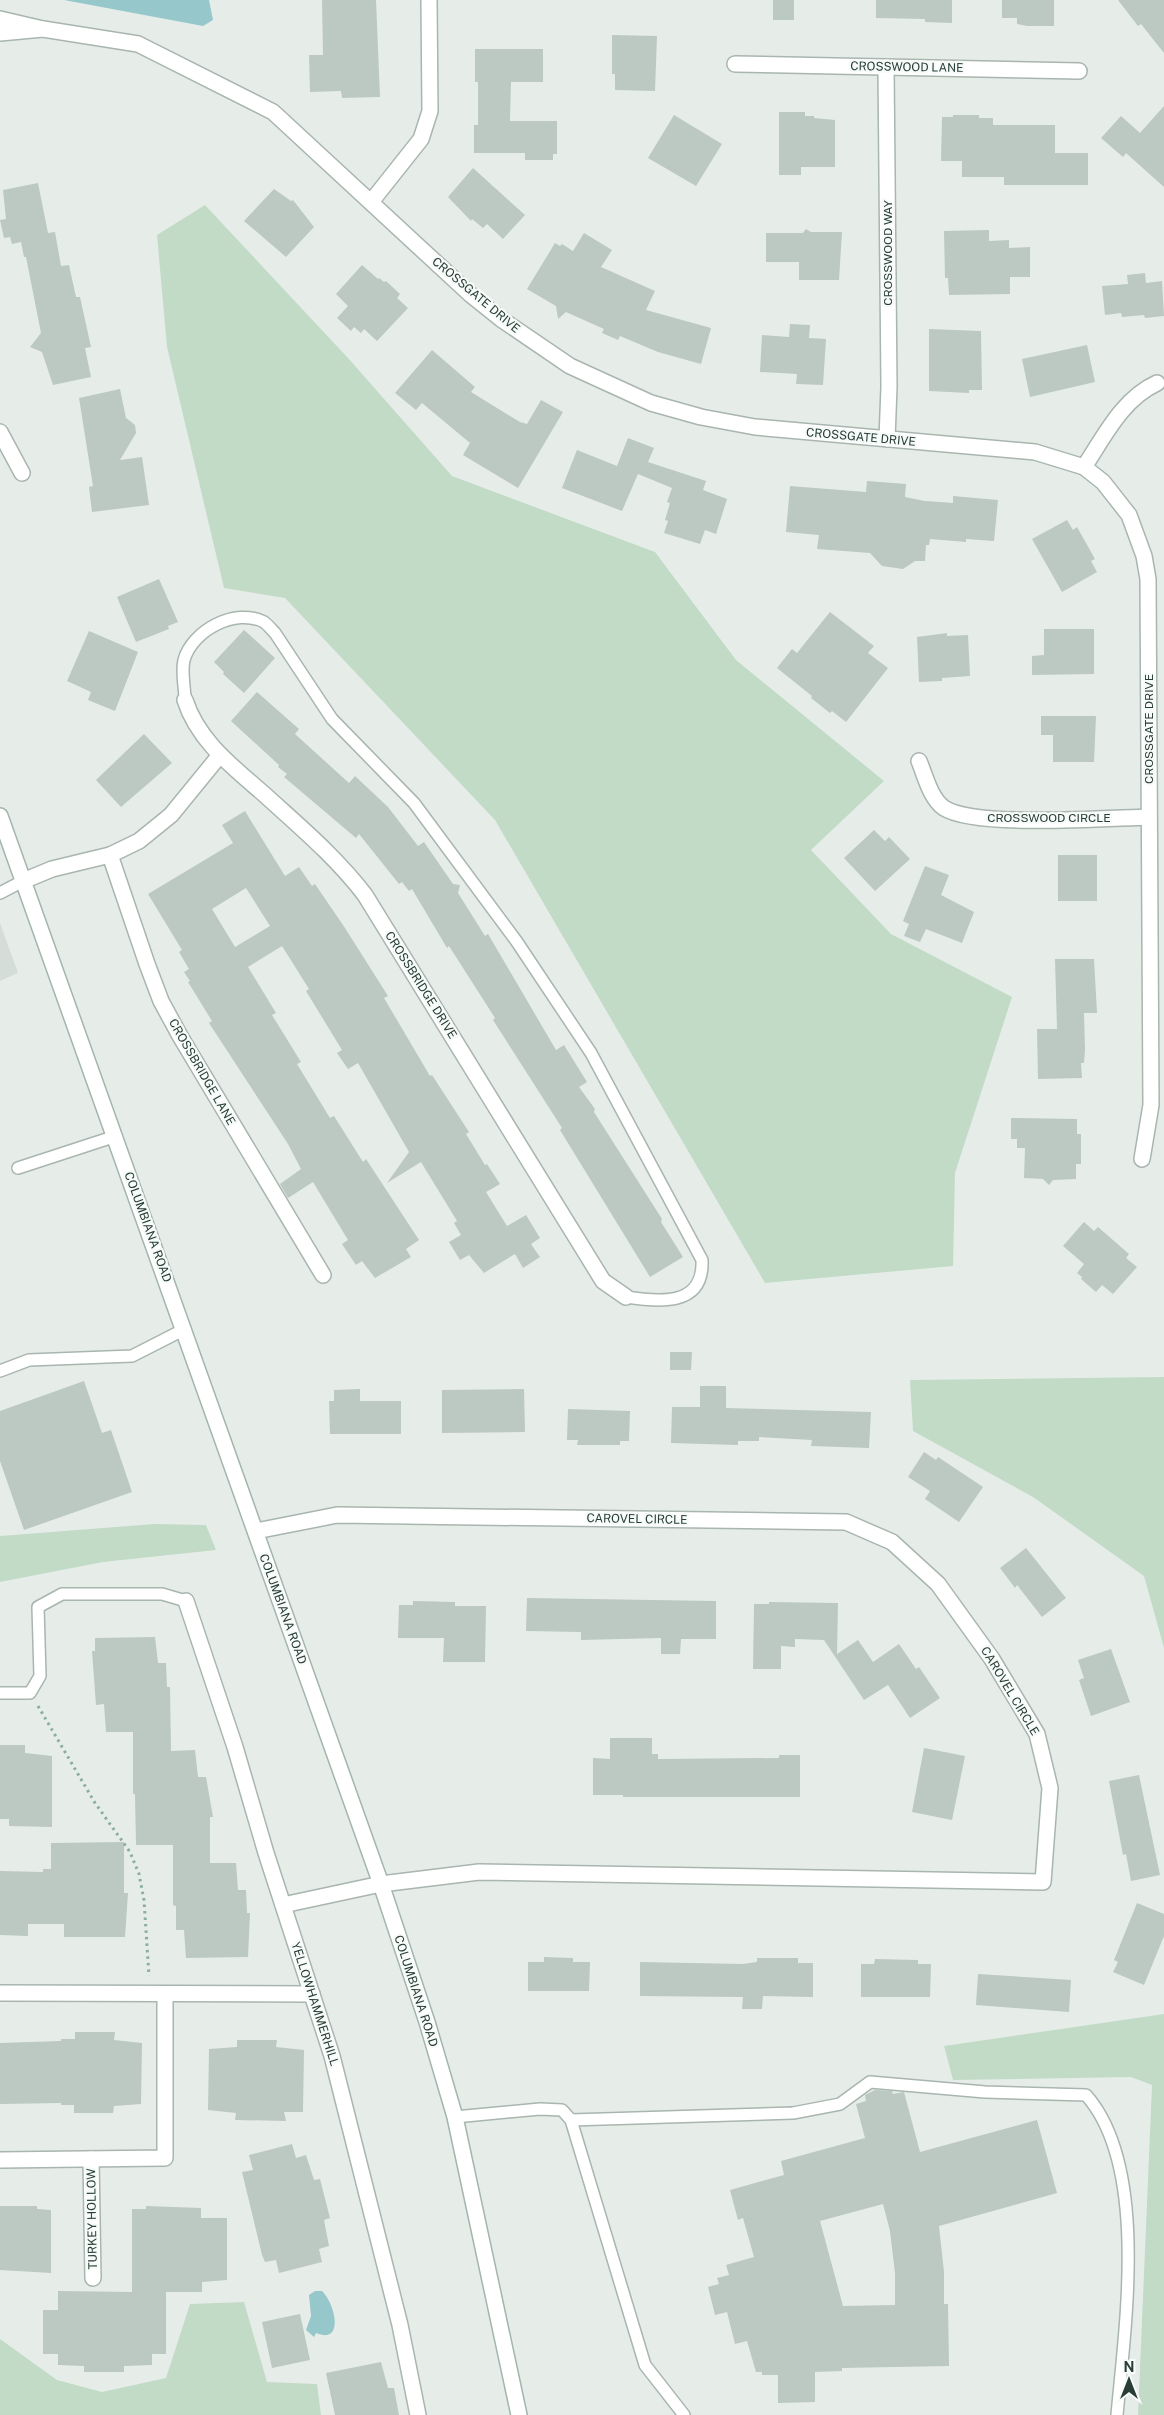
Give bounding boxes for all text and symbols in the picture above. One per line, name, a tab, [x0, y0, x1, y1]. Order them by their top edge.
street label: CROSSWOOD LANE	[850, 59, 964, 75]
street label: CROSSWOOD WAY	[881, 199, 895, 306]
street label: CROSSGATE DRIVE	[429, 254, 523, 336]
street label: CROSSGATE DRIVE	[806, 425, 916, 449]
street label: CROSSGATE DRIVE	[1142, 674, 1156, 784]
street label: CROSSWOOD CIRCLE	[987, 811, 1111, 825]
street label: CROSSBRIDGE DRIVE	[382, 929, 460, 1041]
street label: CROSSBRIDGE LANE	[166, 1016, 238, 1128]
street label: COLUMBIANA ROAD	[121, 1170, 175, 1284]
street label: CAROVEL CIRCLE	[586, 1511, 688, 1527]
street label: COLUMBIANA ROAD	[256, 1552, 310, 1666]
street label: CAROVEL CIRCLE	[978, 1644, 1042, 1738]
street label: COLUMBIANA ROAD	[391, 1933, 441, 2049]
street label: YELLOWHAMMERHILL	[288, 1940, 342, 2068]
street label: TURKEY HOLLOW	[84, 2168, 100, 2270]
north arrow	[1104, 2355, 1154, 2405]
text: N	[1124, 2359, 1134, 2375]

